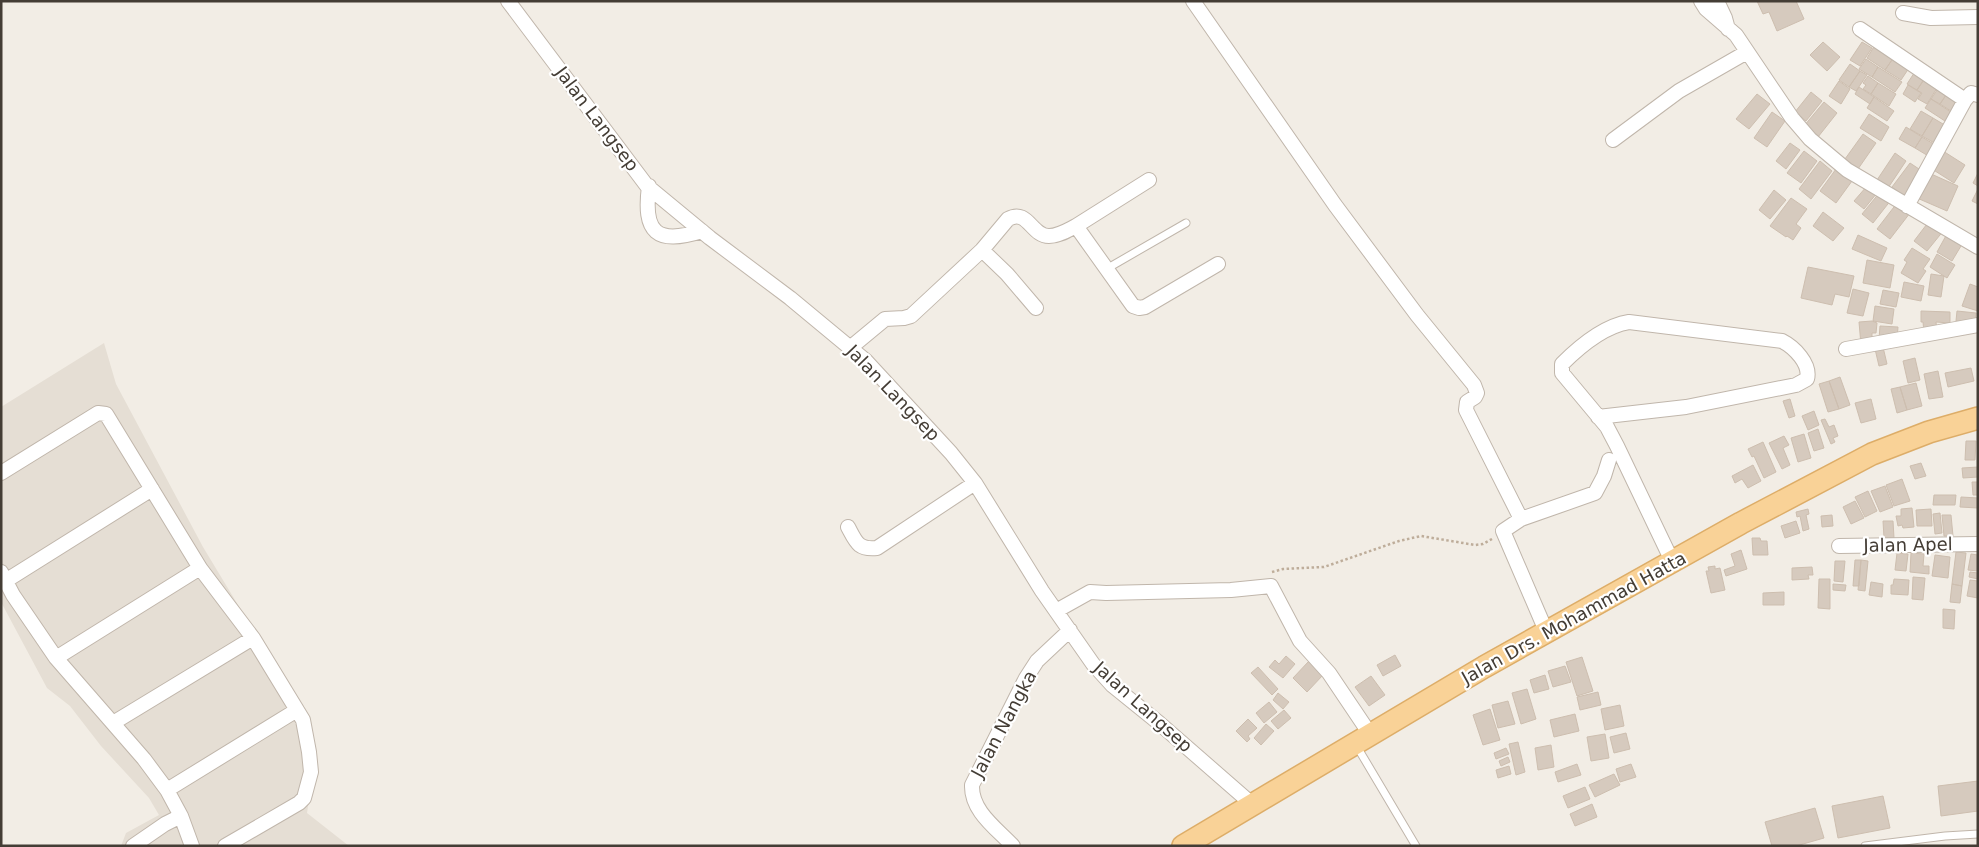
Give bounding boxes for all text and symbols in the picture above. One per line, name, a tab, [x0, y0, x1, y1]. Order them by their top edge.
street label: Jalan Langsep	[551, 62, 643, 175]
street label: Jalan Langsep	[842, 340, 944, 445]
street label: Jalan Apel	[1862, 533, 1953, 556]
street label: Jalan Drs. Mohammad Hatta	[1457, 547, 1690, 689]
street label: Jalan Langsep	[1089, 656, 1197, 756]
street label: Jalan Nangka	[966, 667, 1041, 782]

